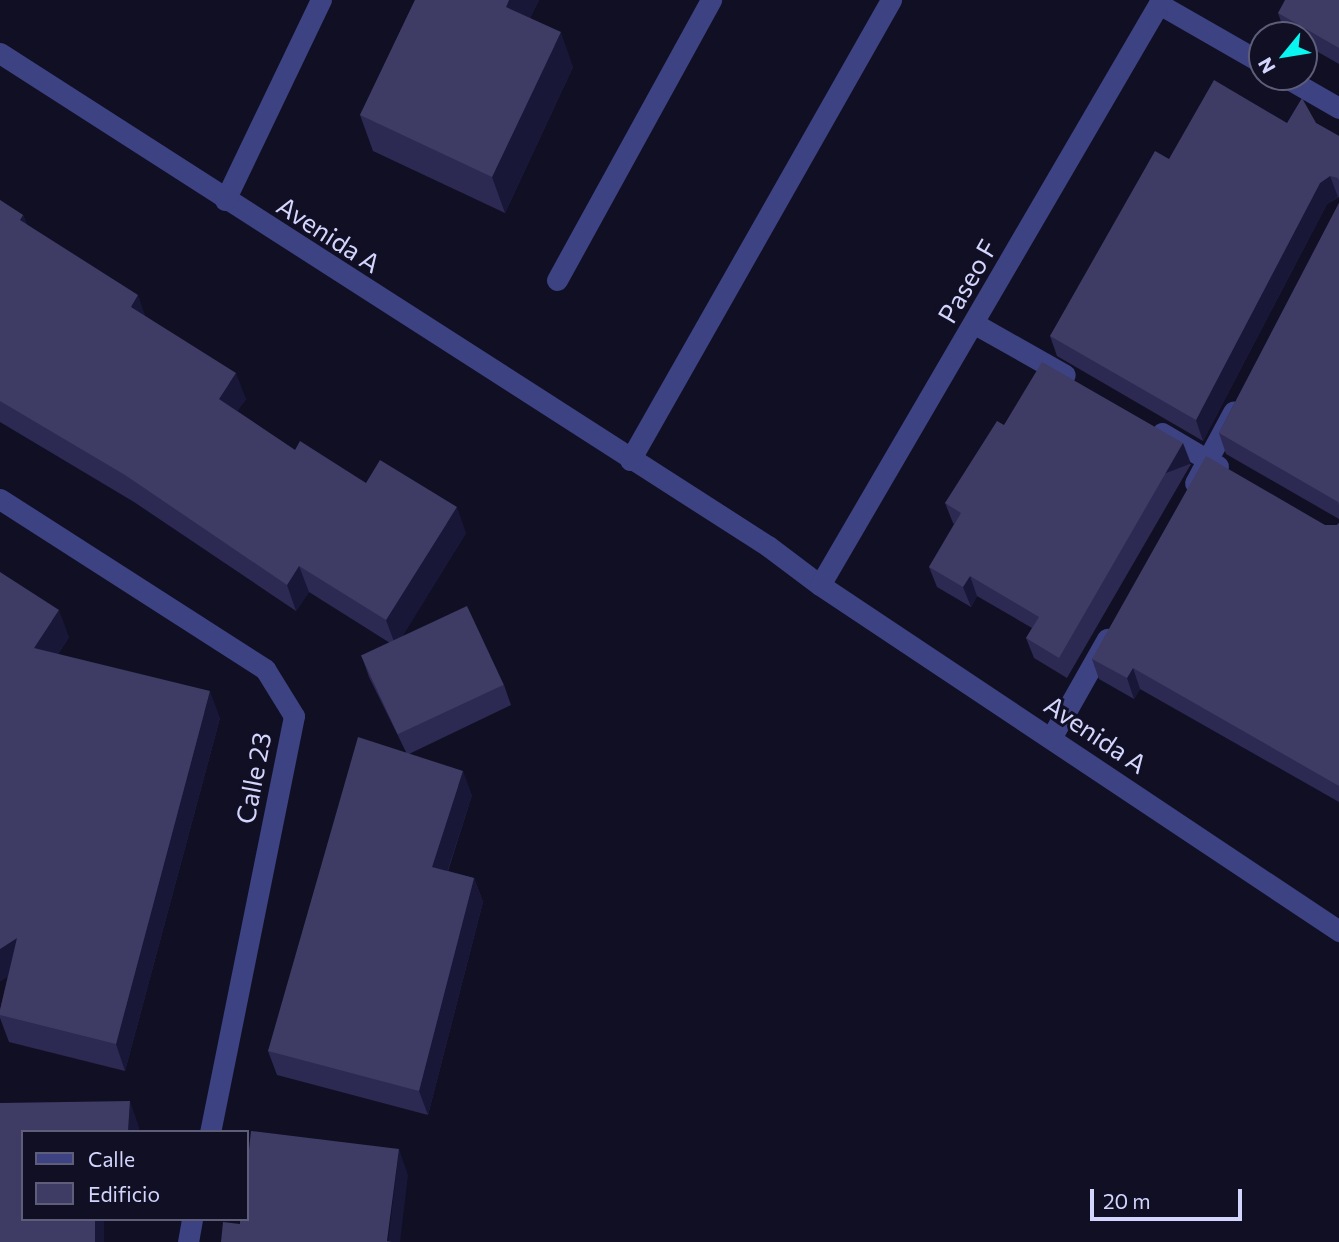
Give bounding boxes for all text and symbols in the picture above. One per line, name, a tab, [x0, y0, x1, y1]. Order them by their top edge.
north arrow	[1248, 21, 1318, 91]
text: N	[1253, 54, 1280, 78]
street label: Avenida A	[272, 189, 386, 279]
street label: Paseo F	[931, 234, 1003, 328]
street label: Avenida A	[1039, 688, 1153, 780]
street label: Calle 23	[229, 730, 277, 826]
legend	[21, 1130, 248, 1221]
text: Calle	[88, 1146, 135, 1171]
scale bar	[1094, 1176, 1246, 1220]
text: Edificio	[88, 1181, 160, 1206]
text: 20 m	[1103, 1188, 1151, 1213]

